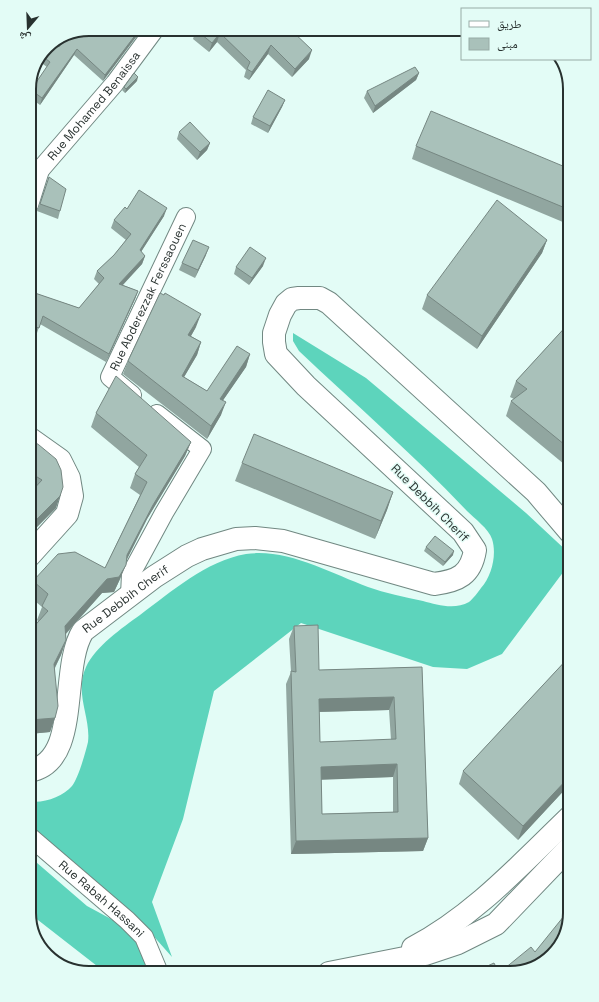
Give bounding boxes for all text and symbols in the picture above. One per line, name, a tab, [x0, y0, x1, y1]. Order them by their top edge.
north arrow	[8, 8, 48, 48]
legend	[461, 8, 591, 60]
text: طريق	[497, 16, 522, 32]
text: ش	[17, 28, 33, 46]
text: مبنى	[497, 36, 518, 52]
street label: Rue Mohamed Benaissa	[44, 48, 144, 164]
street label: Rue Abderezzak Ferssaouen	[106, 220, 190, 374]
street label: Rue Debbih Cherif	[388, 461, 472, 545]
street label: Rue Debbih Cherif	[79, 562, 172, 637]
street label: Rue Rabah Hassani	[55, 857, 148, 941]

